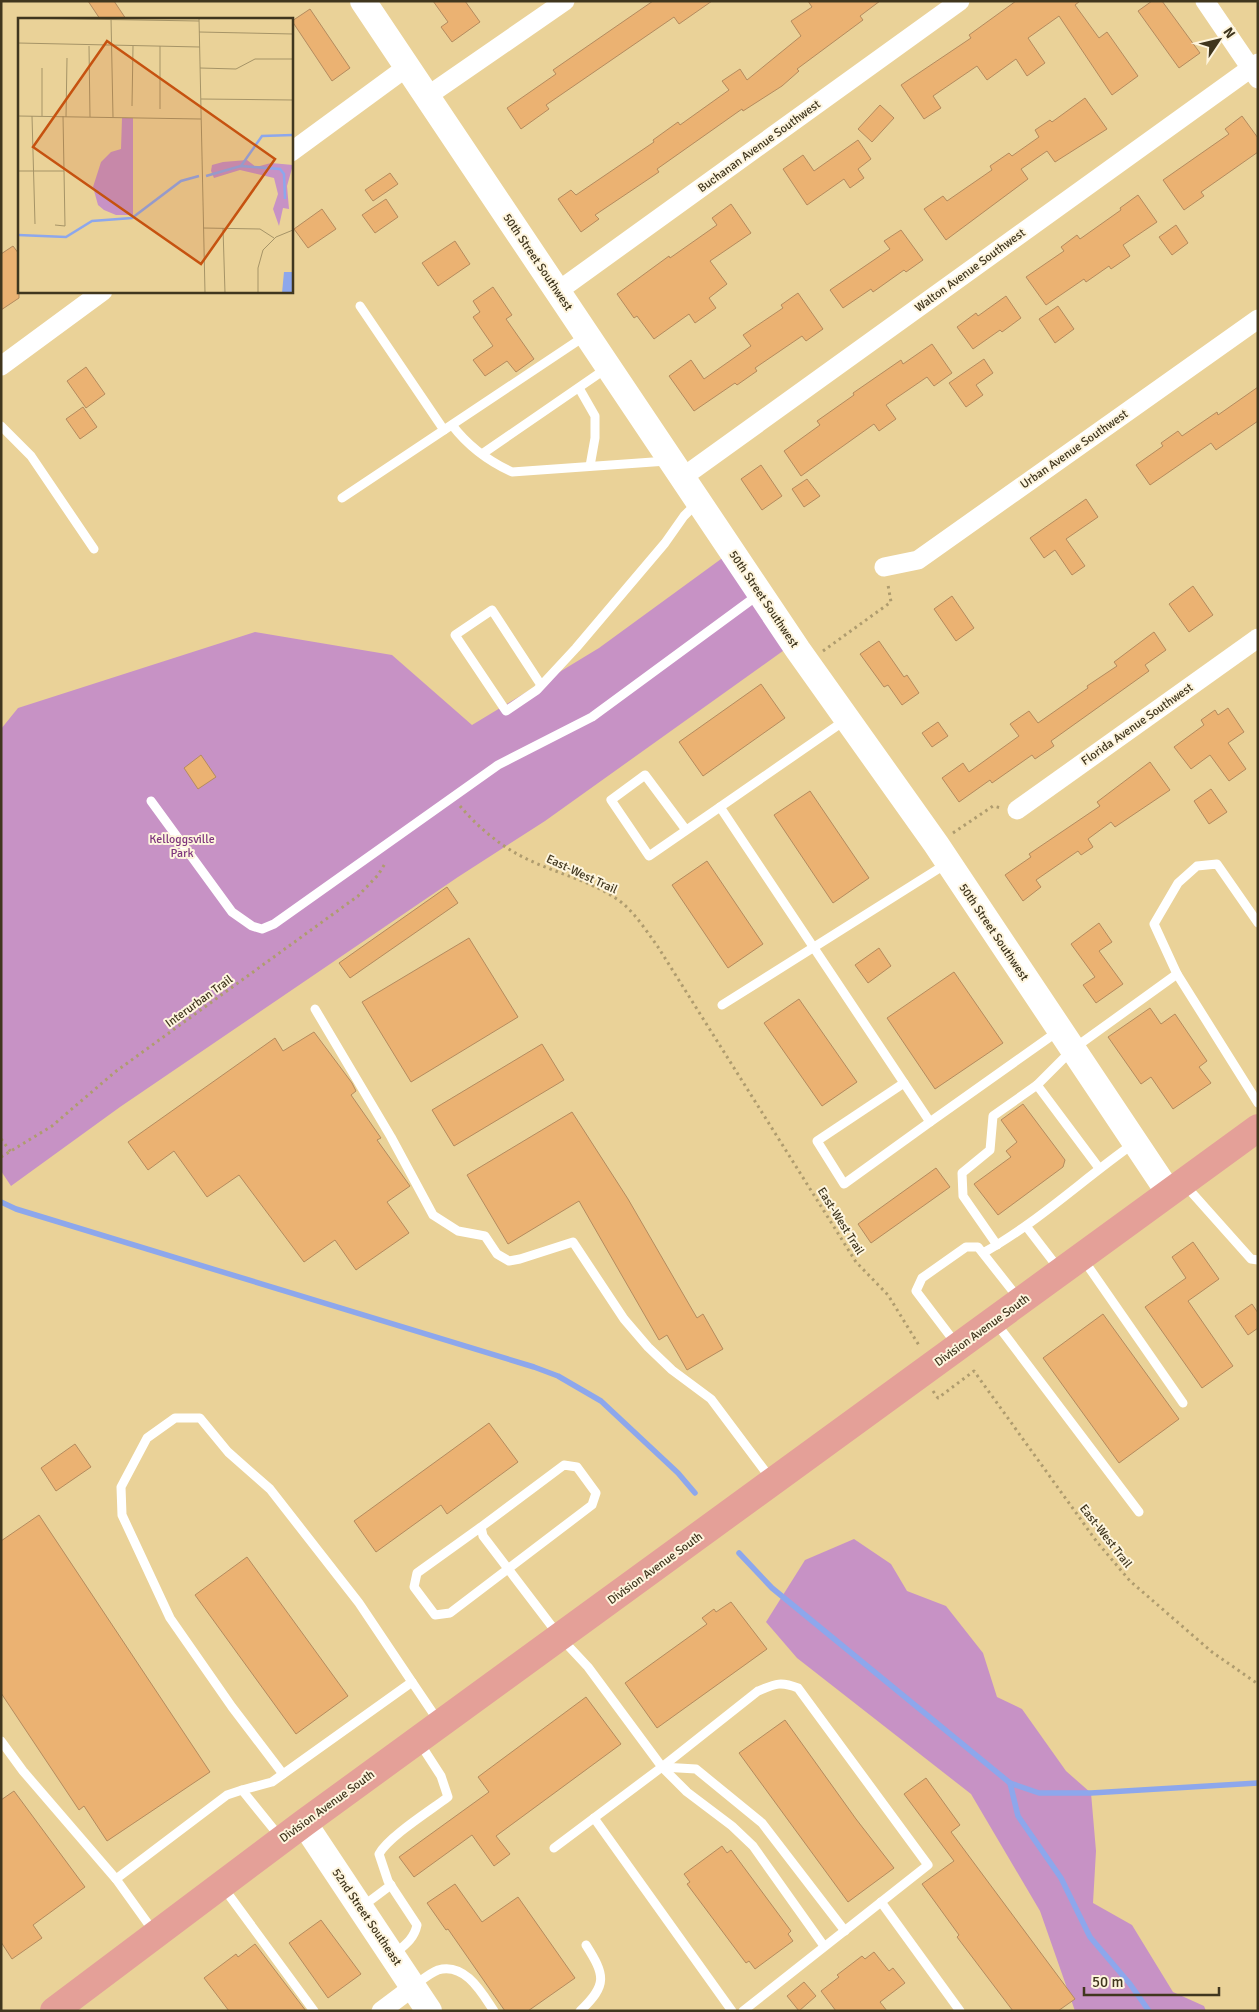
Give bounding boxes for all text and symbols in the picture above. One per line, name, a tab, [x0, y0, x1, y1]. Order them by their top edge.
north arrow	[1194, 15, 1244, 65]
inset map	[18, 18, 292, 292]
text: N	[1219, 24, 1239, 42]
street label: Buchanan Avenue Southwest	[695, 97, 824, 196]
street label: 50th Street Southwest	[499, 211, 576, 314]
street label: Walton Avenue Southwest	[912, 225, 1028, 316]
street label: Urban Avenue Southwest	[1017, 406, 1131, 492]
street label: 50th Street Southwest	[725, 548, 802, 651]
street label: Florida Avenue Southwest	[1078, 680, 1196, 769]
park label: Kelloggsville Park	[149, 832, 215, 861]
street label: East-West Trail	[544, 851, 620, 898]
street label: 50th Street Southwest	[955, 881, 1032, 984]
street label: Interurban Trail	[163, 972, 236, 1031]
street label: East-West Trail	[814, 1185, 868, 1258]
street label: Division Avenue South	[932, 1291, 1033, 1370]
street label: East-West Trail	[1076, 1501, 1135, 1572]
street label: Division Avenue South	[605, 1529, 706, 1608]
street label: Division Avenue South	[277, 1767, 378, 1846]
street label: 52nd Street Southeast	[328, 1866, 405, 1969]
scale bar	[1084, 1964, 1219, 1996]
text: 50 m	[1092, 1973, 1123, 1991]

